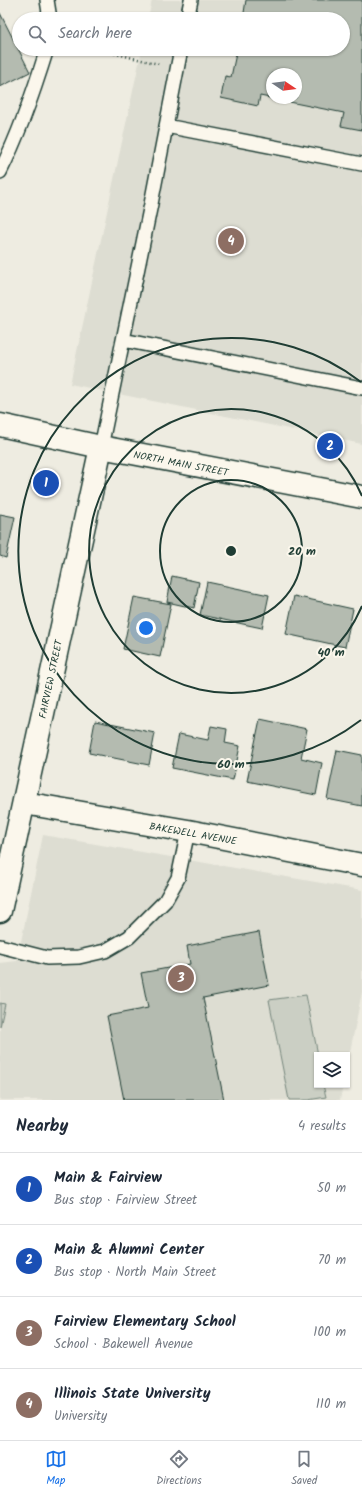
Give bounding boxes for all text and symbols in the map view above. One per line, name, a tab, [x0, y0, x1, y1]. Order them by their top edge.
search box	[12, 12, 350, 56]
text: Search here	[58, 22, 132, 46]
icon: search	[26, 23, 48, 45]
north arrow	[266, 68, 302, 104]
pin: 4	[218, 226, 244, 256]
pin: 2	[317, 431, 343, 461]
street label: NORTH MAIN STREET	[132, 447, 231, 481]
pin: 1	[33, 468, 59, 498]
text: 20 m	[288, 542, 316, 561]
centre of rings	[224, 544, 238, 558]
your location	[136, 618, 156, 638]
street label: FAIRVIEW STREET	[35, 637, 67, 720]
text: 40 m	[317, 643, 345, 662]
text: 60 m	[217, 755, 245, 774]
street label: BAKEWELL AVENUE	[148, 818, 239, 850]
pin: 3	[168, 963, 194, 993]
map controls	[314, 1052, 350, 1088]
button: layers	[314, 1052, 350, 1088]
text: Nearby	[16, 1113, 68, 1140]
text: 4 results	[298, 1116, 346, 1137]
text: Main & Fairview	[54, 1166, 162, 1190]
text: 1	[27, 1178, 31, 1199]
text: 50 m	[317, 1178, 346, 1199]
text: Bus stop · Fairview Street	[54, 1190, 197, 1211]
text: Main & Alumni Center	[54, 1238, 204, 1262]
text: 2	[25, 1250, 33, 1271]
text: 70 m	[318, 1250, 346, 1271]
text: Bus stop · North Main Street	[54, 1262, 216, 1283]
text: Fairview Elementary School	[54, 1310, 236, 1334]
text: 3	[25, 1322, 33, 1343]
text: 100 m	[313, 1322, 346, 1343]
text: School · Bakewell Avenue	[54, 1334, 193, 1355]
text: Illinois State University	[54, 1382, 211, 1406]
text: 4	[25, 1394, 33, 1415]
text: 110 m	[316, 1394, 346, 1415]
text: University	[54, 1406, 107, 1427]
tab: Map	[45, 1448, 67, 1490]
tab: Directions	[156, 1448, 202, 1490]
tab: Saved	[291, 1448, 317, 1490]

